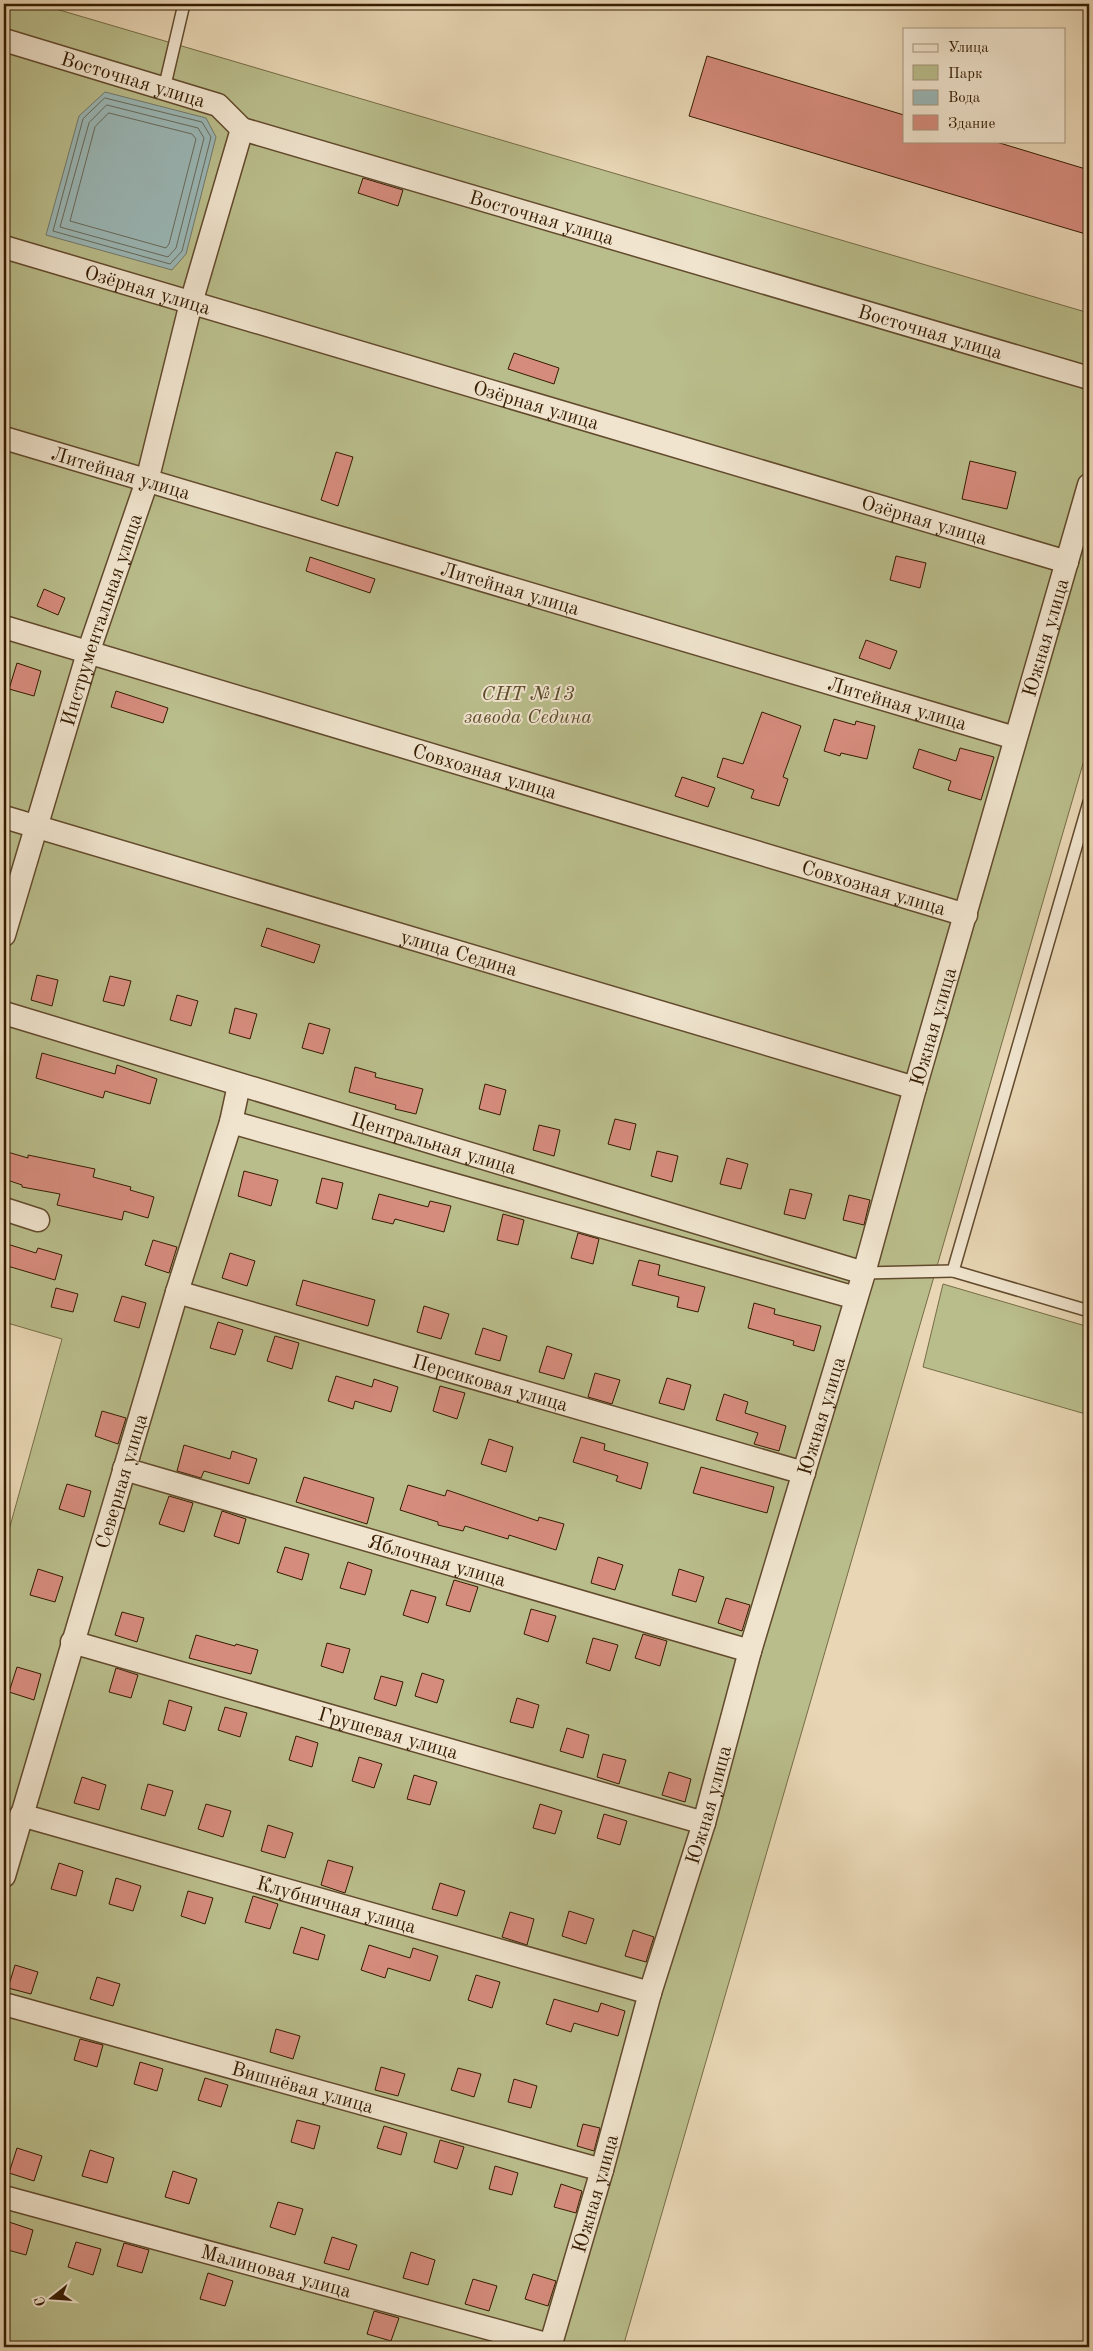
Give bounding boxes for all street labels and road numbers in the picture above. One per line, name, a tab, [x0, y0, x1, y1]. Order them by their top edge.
street label: Восточная улица	[58, 50, 207, 113]
street label: Восточная улица	[466, 188, 616, 250]
street label: Озёрная улица	[82, 263, 213, 320]
street label: Восточная улица	[855, 303, 1005, 364]
street label: Озёрная улица	[470, 378, 601, 435]
street label: Литейная улица	[49, 445, 192, 505]
street label: Озёрная улица	[859, 494, 989, 550]
street label: Инструментальная улица	[59, 511, 147, 729]
street label: Литейная улица	[438, 560, 582, 620]
street label: Южная улица	[1020, 576, 1074, 700]
street label: Литейная улица	[825, 675, 969, 735]
street label: Совхозная улица	[410, 742, 559, 804]
street label: Совхозная улица	[799, 858, 948, 920]
street label: улица Седина	[398, 928, 520, 981]
street label: Южная улица	[908, 965, 961, 1089]
street label: Центральная улица	[348, 1110, 519, 1179]
street label: Персиковая улица	[409, 1352, 570, 1416]
street label: Южная улица	[796, 1355, 850, 1478]
street label: Северная улица	[93, 1412, 152, 1551]
street label: Яблочная улица	[365, 1532, 508, 1592]
street label: Грушевая улица	[315, 1705, 460, 1764]
street label: Южная улица	[684, 1744, 736, 1867]
street label: Клубничная улица	[254, 1874, 418, 1938]
street label: Вишнёвая улица	[229, 2060, 376, 2118]
street label: Южная улица	[570, 2132, 623, 2256]
street label: Малиновая улица	[198, 2243, 353, 2303]

